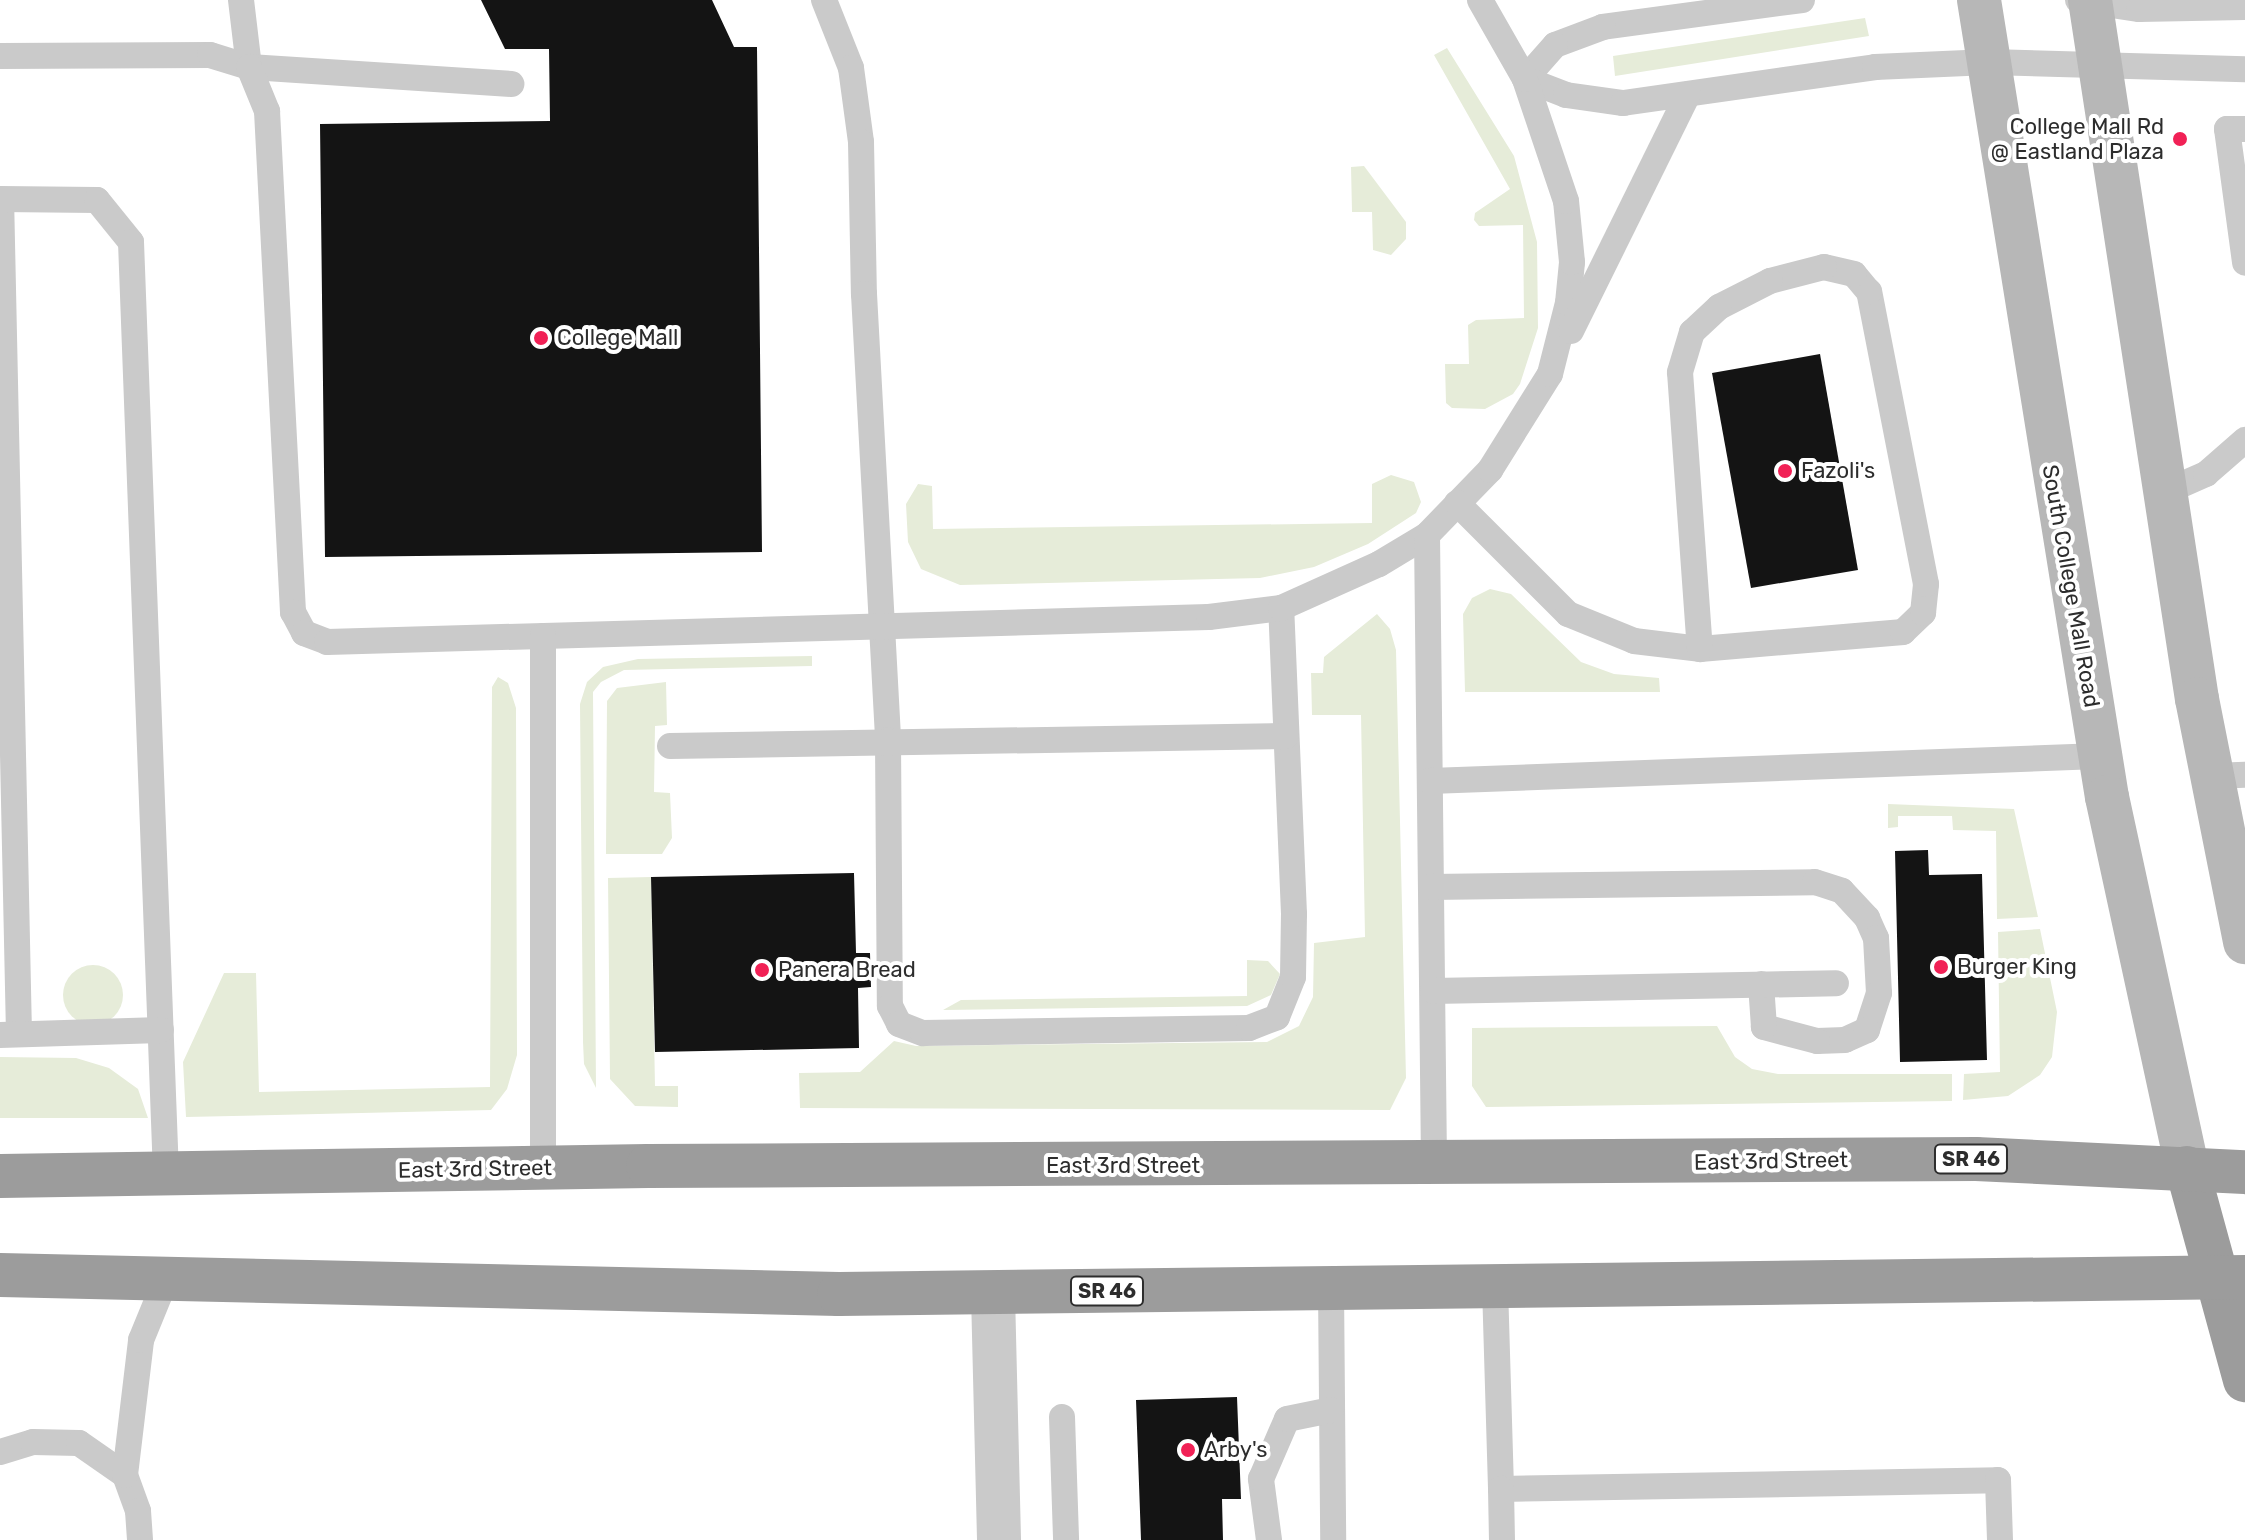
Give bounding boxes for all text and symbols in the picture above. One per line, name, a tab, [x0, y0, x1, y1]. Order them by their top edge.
place label: College Mall Rd @ Eastland Plaza	[1991, 113, 2164, 164]
marker: College Mall Rd @ Eastland Plaza	[2171, 130, 2189, 148]
place label: College Mall	[557, 325, 678, 351]
marker: College Mall	[532, 329, 550, 347]
place label: Fazoli's	[1801, 458, 1875, 484]
marker: Fazoli's	[1776, 462, 1794, 480]
street label: South College Mall Road	[2037, 463, 2105, 709]
place label: Burger King	[1957, 954, 2077, 980]
place label: Panera Bread	[778, 957, 916, 983]
marker: Burger King	[1932, 958, 1950, 976]
marker: Panera Bread	[753, 961, 771, 979]
road number: SR 46	[1933, 1143, 2009, 1175]
street label: East 3rd Street	[1694, 1146, 1848, 1176]
street label: East 3rd Street	[1046, 1153, 1200, 1179]
street label: East 3rd Street	[398, 1154, 552, 1184]
road number: SR 46	[1069, 1275, 1145, 1307]
place label: Arby's	[1204, 1437, 1267, 1463]
marker: Arby's	[1179, 1441, 1197, 1459]

